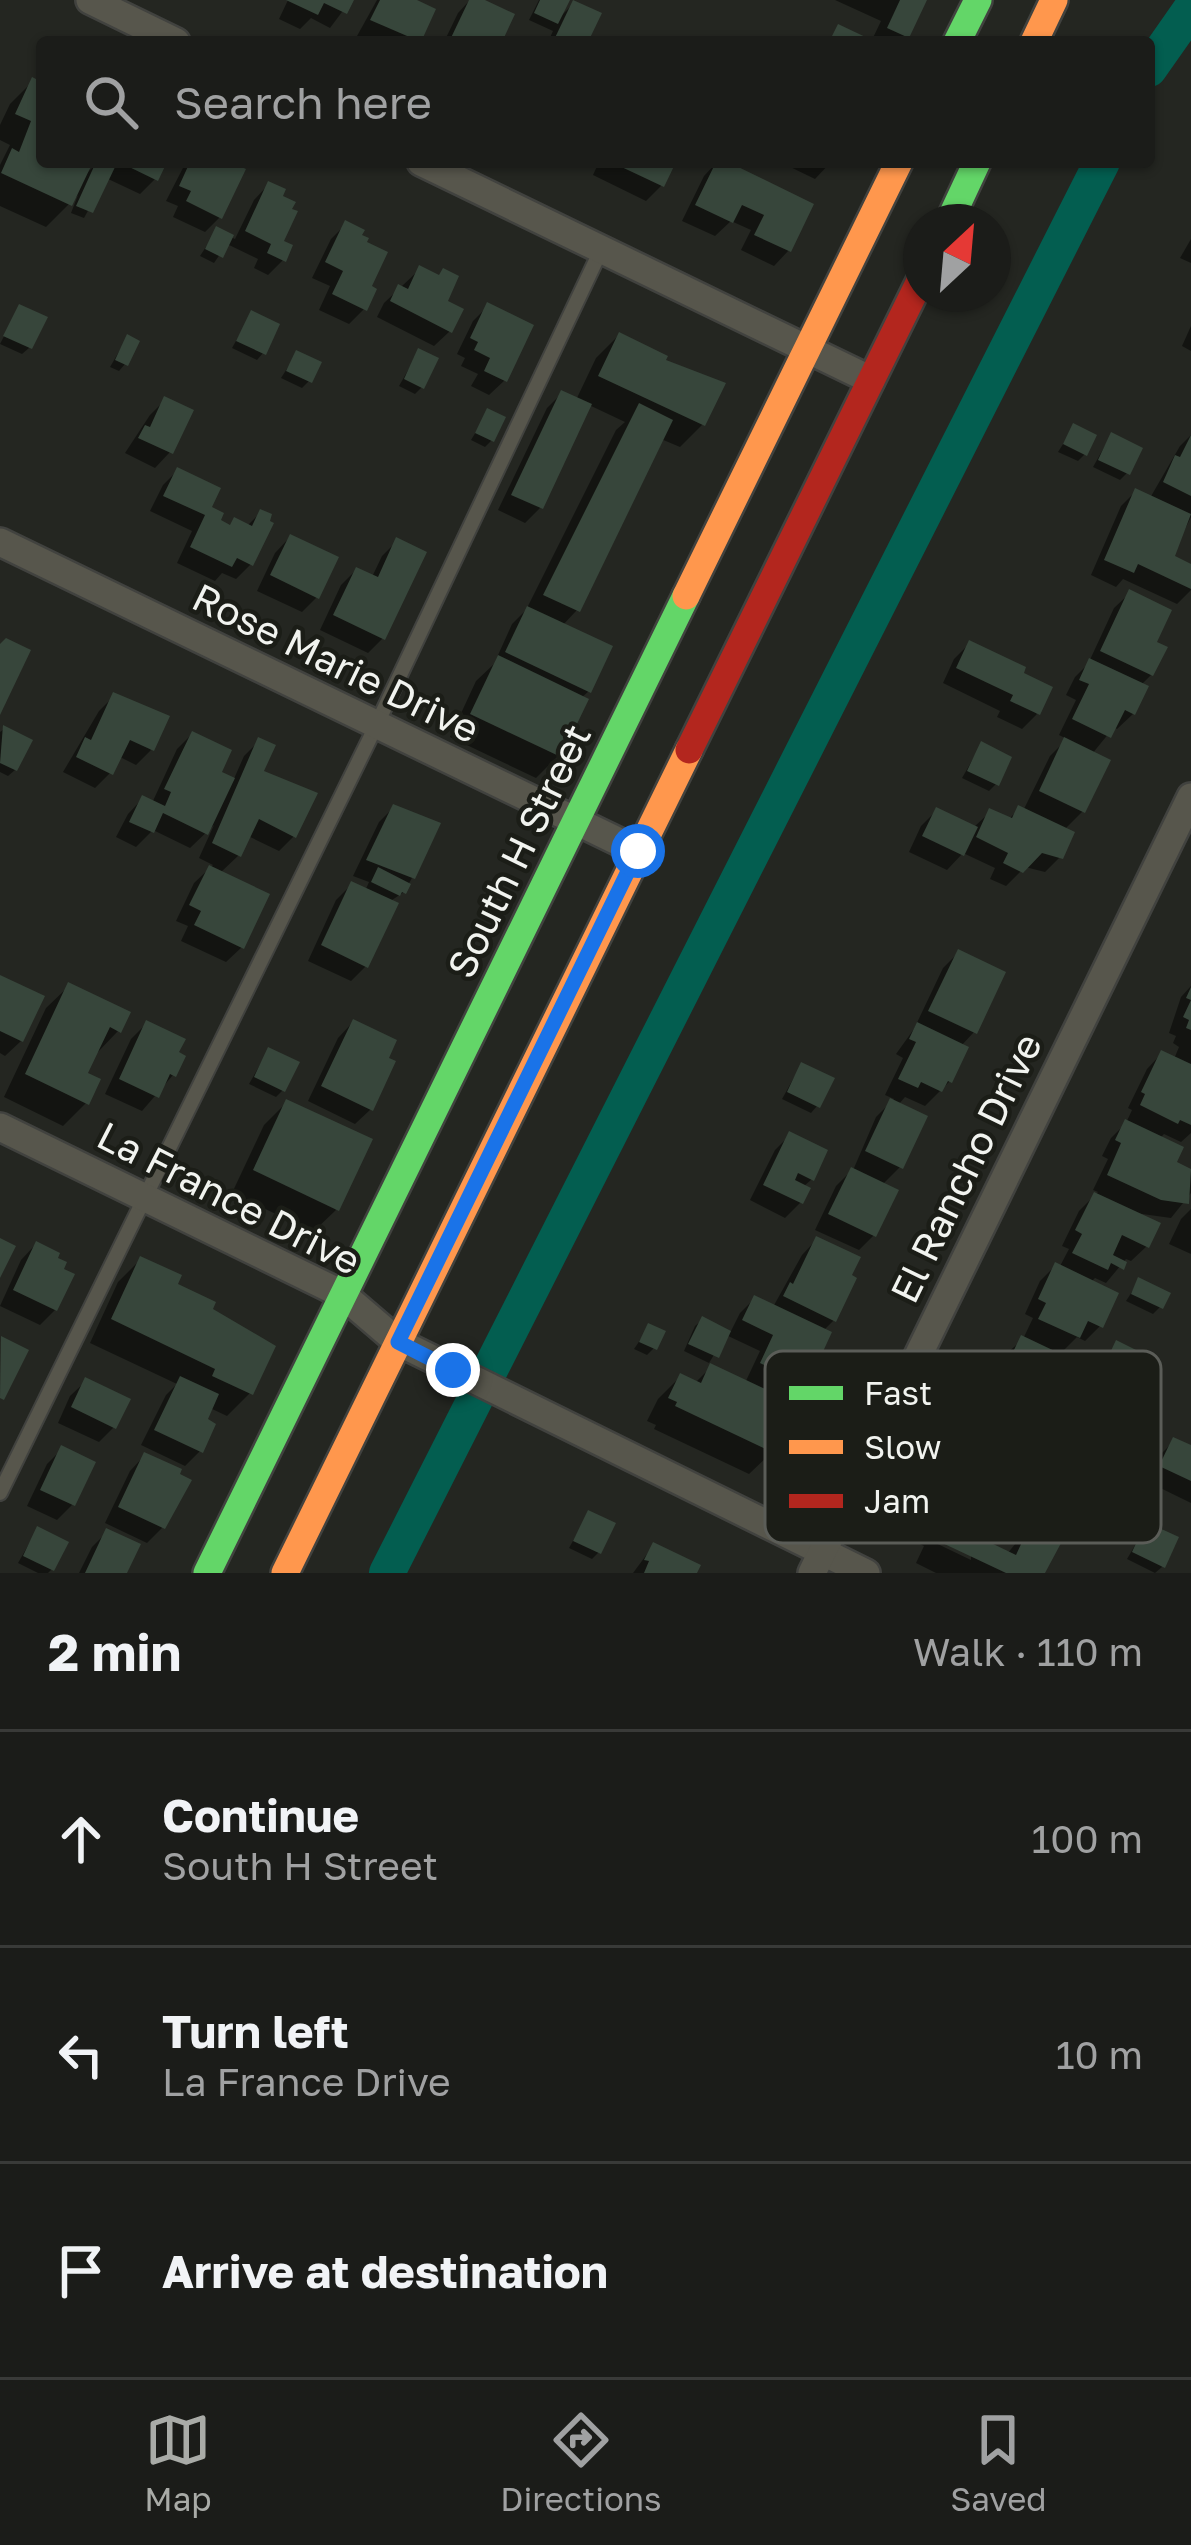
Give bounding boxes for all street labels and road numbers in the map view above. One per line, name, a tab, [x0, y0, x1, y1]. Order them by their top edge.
street label: Rose Marie Drive	[185, 573, 487, 752]
street label: South H Street	[437, 716, 600, 985]
street label: El Rancho Drive	[880, 1026, 1051, 1310]
street label: La France Drive	[90, 1111, 369, 1284]

